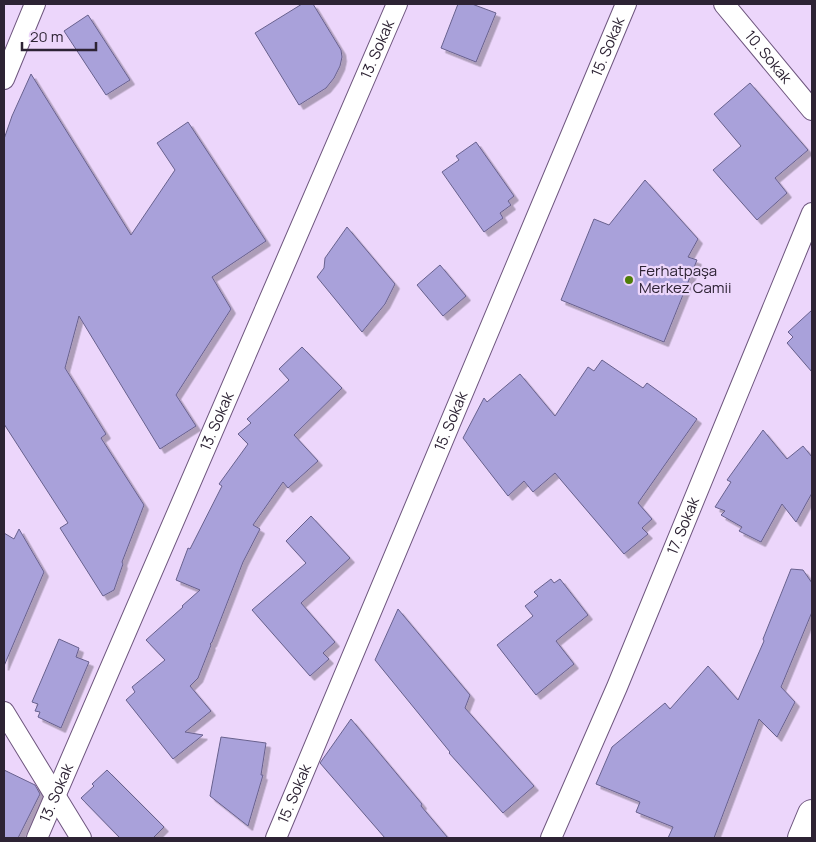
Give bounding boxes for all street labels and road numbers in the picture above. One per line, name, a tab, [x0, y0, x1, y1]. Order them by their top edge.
street label: 15. Sokak	[586, 13, 630, 80]
street label: 13. Sokak	[355, 16, 399, 82]
street label: 10. Sokak	[740, 26, 797, 88]
street label: 13. Sokak	[194, 388, 239, 454]
street label: 15. Sokak	[429, 388, 472, 454]
street label: 17. Sokak	[662, 493, 704, 558]
street label: 13. Sokak	[34, 760, 78, 826]
street label: 15. Sokak	[272, 760, 316, 827]

